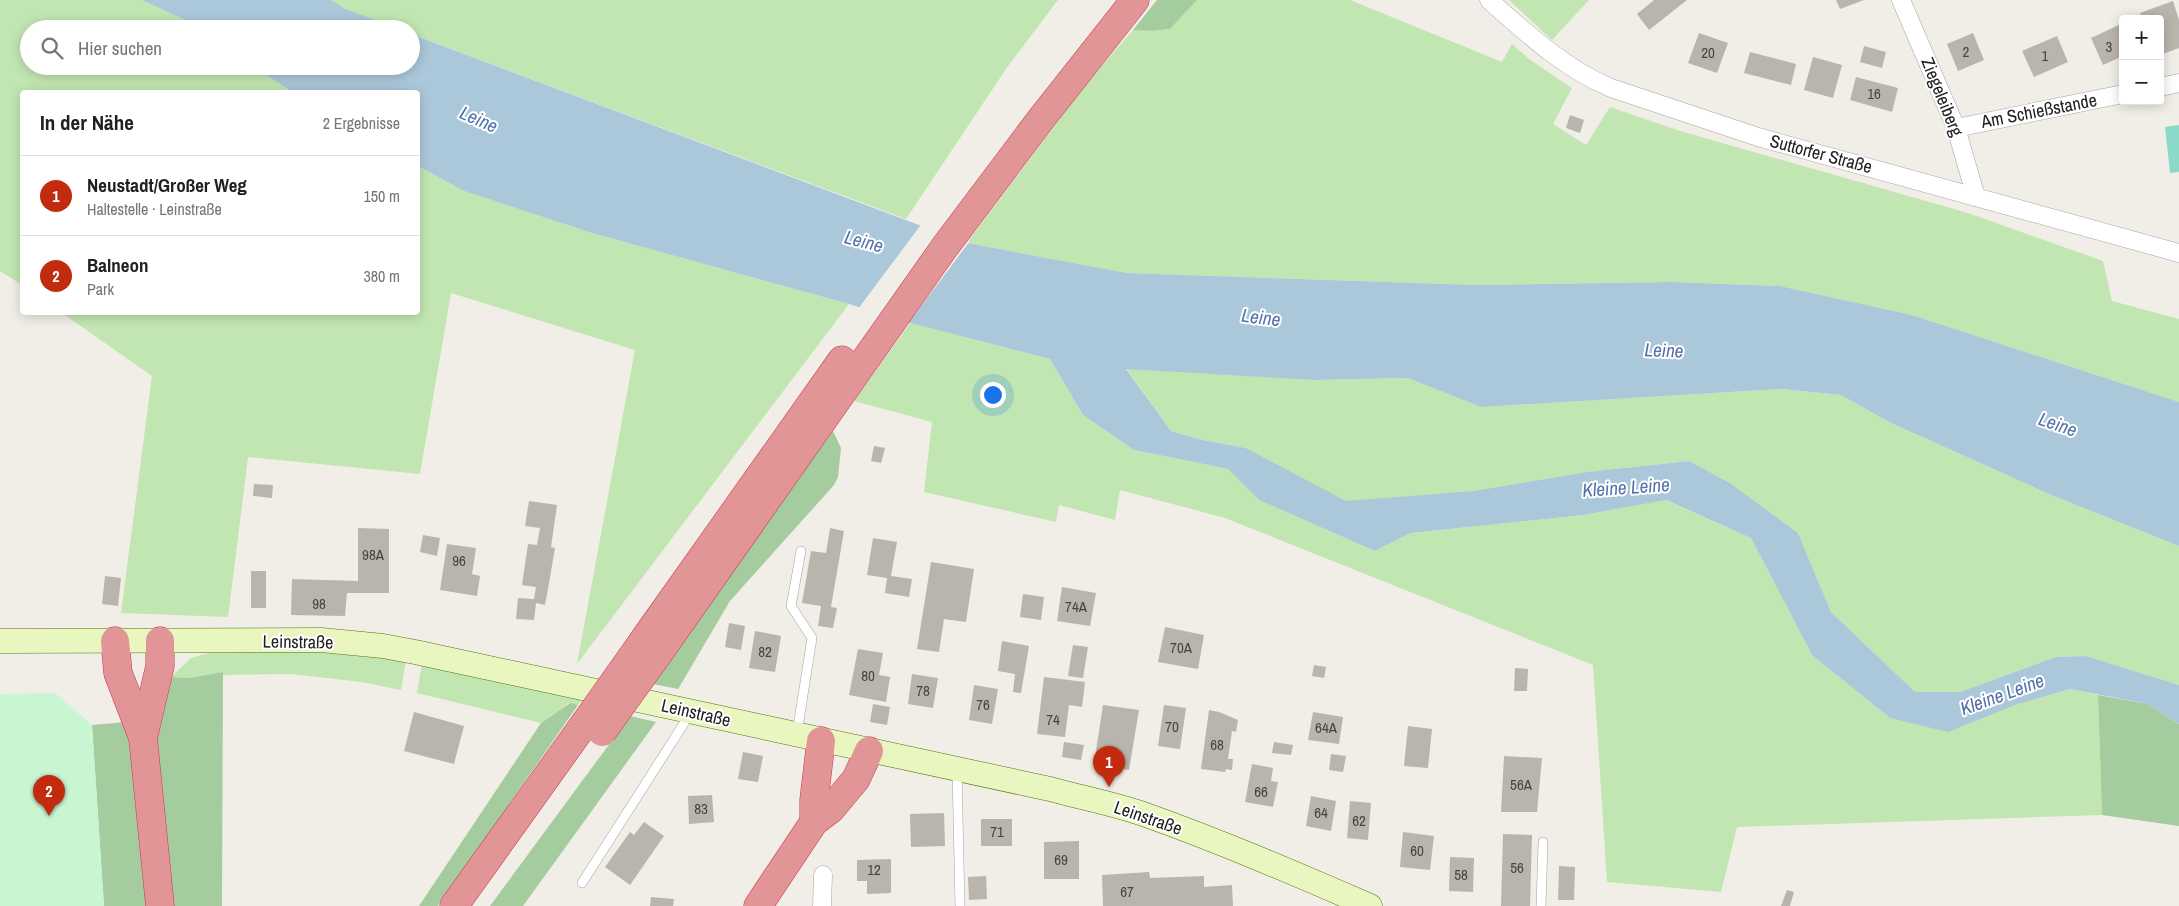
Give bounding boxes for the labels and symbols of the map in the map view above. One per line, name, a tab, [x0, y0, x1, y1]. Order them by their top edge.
house number: 3	[2106, 36, 2113, 57]
house number: 2	[1963, 41, 1970, 62]
house number: 20	[1701, 42, 1715, 63]
house number: 1	[2042, 45, 2049, 66]
street label: Ziegeleiberg	[1915, 54, 1970, 141]
house number: 16	[1867, 83, 1881, 104]
street label: Am Schießstande	[1978, 87, 2099, 134]
water label: Leine	[456, 99, 502, 139]
street label: Suttorfer Straße	[1767, 128, 1875, 179]
water label: Leine	[842, 223, 886, 259]
water label: Leine	[1240, 302, 1282, 332]
water label: Leine	[1644, 336, 1684, 364]
your location	[980, 382, 1006, 408]
water label: Leine	[2035, 405, 2081, 443]
water label: Kleine Leine	[1581, 471, 1671, 503]
house number: 98A	[362, 544, 385, 565]
house number: 96	[452, 550, 466, 571]
house number: 98	[312, 593, 326, 614]
house number: 74A	[1065, 596, 1088, 617]
street label: Leinstraße	[263, 628, 334, 655]
house number: 70A	[1170, 637, 1193, 658]
house number: 82	[758, 641, 772, 662]
house number: 80	[861, 665, 875, 686]
water label: Kleine Leine	[1956, 667, 2048, 721]
house number: 78	[916, 680, 930, 701]
street label: Leinstraße	[659, 692, 733, 733]
house number: 76	[976, 694, 990, 715]
house number: 74	[1046, 709, 1060, 730]
house number: 70	[1165, 716, 1179, 737]
house number: 64A	[1315, 717, 1338, 738]
house number: 68	[1210, 734, 1224, 755]
pin: 1	[1093, 746, 1125, 787]
house number: 56A	[1510, 774, 1533, 795]
pin: 2	[33, 775, 65, 816]
house number: 66	[1254, 781, 1268, 802]
street label: Leinstraße	[1111, 794, 1186, 841]
house number: 83	[694, 798, 708, 819]
house number: 64	[1314, 802, 1328, 823]
house number: 62	[1352, 810, 1366, 831]
house number: 71	[990, 821, 1004, 842]
house number: 60	[1410, 840, 1424, 861]
house number: 69	[1054, 849, 1068, 870]
house number: 56	[1510, 857, 1524, 878]
house number: 12	[867, 859, 881, 880]
house number: 58	[1454, 864, 1468, 885]
house number: 67	[1120, 881, 1134, 902]

